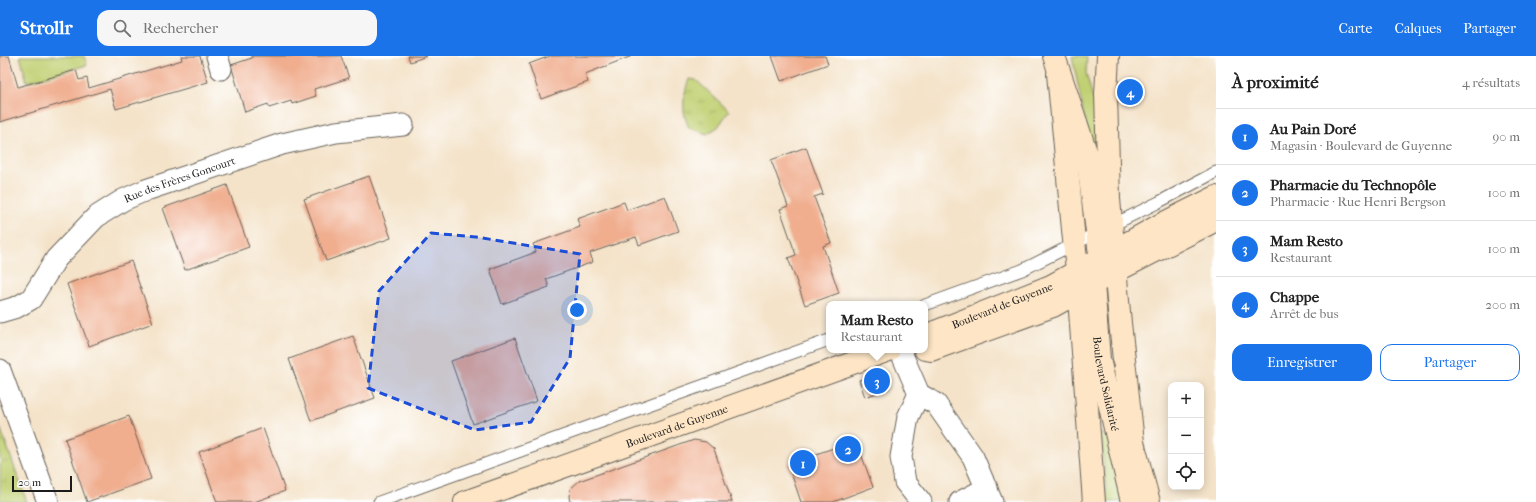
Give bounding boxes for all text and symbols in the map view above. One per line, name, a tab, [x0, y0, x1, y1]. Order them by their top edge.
search box	[97, 10, 377, 46]
text: Strollr	[20, 17, 73, 39]
icon: search	[111, 17, 133, 39]
text: Rechercher	[143, 19, 218, 37]
text: Carte	[1339, 20, 1372, 37]
text: Calques	[1394, 20, 1441, 37]
text: Partager	[1463, 20, 1516, 37]
text: À proximité	[1232, 72, 1319, 92]
text: 4 résultats	[1462, 75, 1520, 90]
pin: 4	[1117, 77, 1143, 107]
text: Au Pain Doré	[1270, 120, 1356, 138]
text: 1	[1243, 129, 1247, 144]
text: 90 m	[1492, 129, 1520, 144]
text: Magasin · Boulevard de Guyenne	[1270, 138, 1452, 153]
street label: Rue des Frères Goncourt	[122, 154, 237, 205]
text: Pharmacie du Technopôle	[1270, 176, 1436, 194]
text: 2	[1242, 185, 1248, 200]
text: 100 m	[1487, 185, 1520, 200]
text: Pharmacie · Rue Henri Bergson	[1270, 194, 1446, 209]
text: Mam Resto	[1270, 232, 1343, 250]
text: 3	[1242, 241, 1248, 256]
text: 100 m	[1487, 241, 1520, 256]
text: Restaurant	[1270, 250, 1332, 265]
street label: Boulevard de Guyenne	[950, 279, 1055, 331]
text: Chappe	[1270, 288, 1319, 306]
text: 4	[1241, 297, 1249, 312]
text: 200 m	[1485, 297, 1520, 312]
your location	[567, 300, 587, 320]
popup	[826, 301, 928, 353]
text: Arrêt de bus	[1270, 306, 1338, 321]
text: Mam Resto	[841, 311, 913, 329]
text: Restaurant	[841, 329, 903, 344]
street label: Boulevard Solidarité	[1091, 336, 1122, 433]
button: Enregistrer	[1232, 344, 1372, 381]
button: Partager	[1380, 344, 1520, 381]
pin: 3	[864, 366, 890, 396]
map controls	[1168, 382, 1204, 490]
button: +	[1168, 382, 1204, 418]
street label: Boulevard de Guyenne	[624, 402, 730, 450]
button: −	[1168, 418, 1204, 454]
pin: 2	[835, 434, 861, 464]
pin: 1	[790, 448, 816, 478]
button: locate	[1168, 454, 1204, 490]
scale bar	[12, 474, 72, 493]
text: 20 m	[18, 476, 41, 489]

